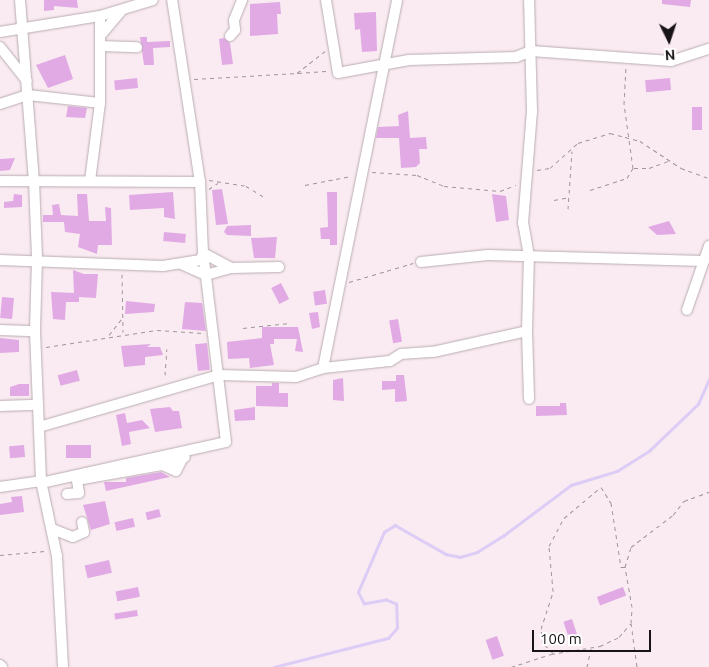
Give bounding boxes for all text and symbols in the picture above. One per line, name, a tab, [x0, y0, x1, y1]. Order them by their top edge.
north arrow	[644, 15, 694, 65]
text: N	[664, 47, 676, 63]
scale bar	[534, 620, 653, 652]
text: 100 m	[540, 630, 582, 647]

